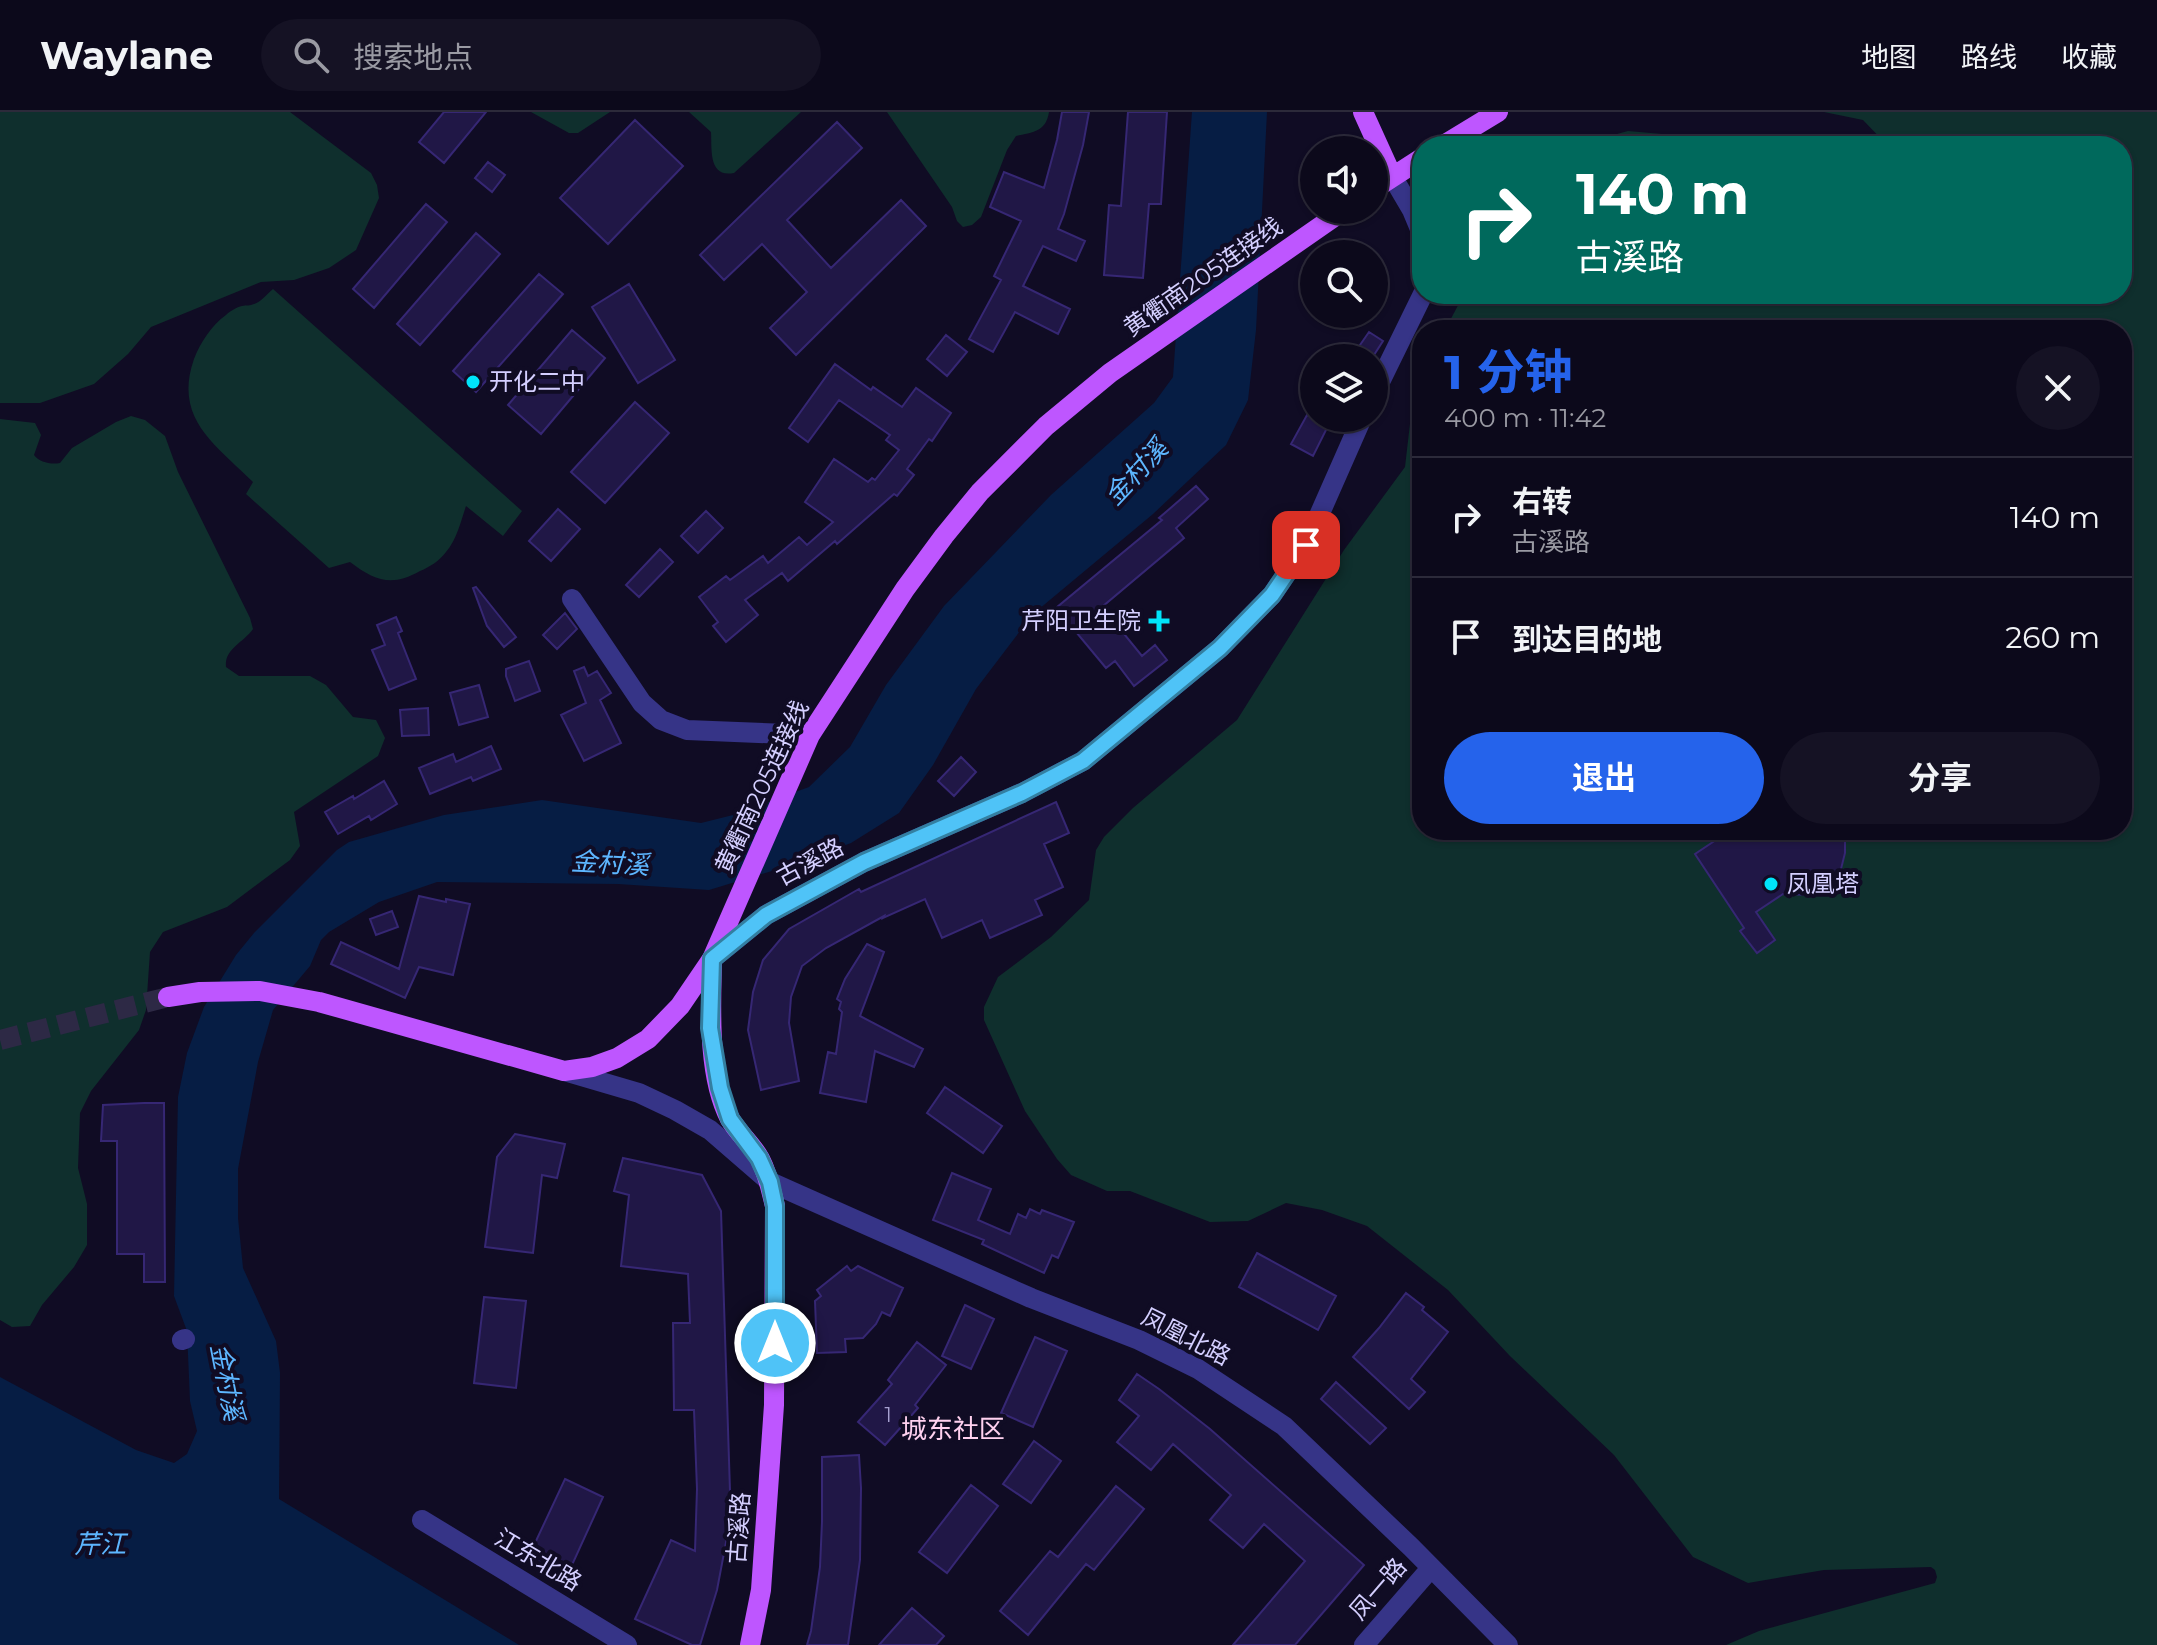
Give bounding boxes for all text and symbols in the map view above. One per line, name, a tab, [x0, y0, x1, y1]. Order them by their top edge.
search box	[261, 19, 821, 91]
text: Waylane	[40, 32, 213, 79]
icon: search	[289, 33, 333, 77]
text: 搜索地点	[353, 39, 473, 76]
text: 地图	[1861, 40, 1917, 74]
text: 路线	[1961, 40, 2017, 74]
text: 收藏	[2061, 40, 2117, 74]
map controls	[1300, 136, 1388, 432]
button: sound	[1300, 136, 1388, 224]
text: 140 m	[1576, 160, 1749, 228]
icon: right	[1444, 168, 1548, 272]
street label: 黄衢南205连接线	[1118, 211, 1288, 342]
text: 古溪路	[1576, 235, 1684, 279]
button: search	[1300, 240, 1388, 328]
text: 1 分钟	[1444, 343, 1572, 401]
button: layers	[1300, 344, 1388, 432]
button: close	[2016, 346, 2100, 430]
place label: 开化二中	[489, 367, 585, 396]
marker: 开化二中	[464, 373, 482, 391]
text: 400 m · 11:42	[1444, 402, 1606, 434]
water label: 金村溪	[1098, 430, 1176, 511]
text: 右转	[1512, 483, 1572, 520]
icon: right	[1444, 495, 1488, 539]
text: 140 m	[2010, 499, 2100, 536]
pin	[1272, 511, 1340, 579]
icon: arrive	[1284, 523, 1328, 567]
text: 古溪路	[1512, 526, 1590, 558]
place label: 芹阳卫生院	[1021, 606, 1141, 635]
marker: 芹阳卫生院	[1148, 610, 1170, 632]
icon: arrive	[1444, 615, 1488, 659]
text: 260 m	[2005, 619, 2100, 656]
text: 到达目的地	[1512, 621, 1662, 658]
street label: 黄衢南205连接线	[709, 696, 814, 878]
button: 退出	[1444, 732, 1764, 824]
button: 分享	[1780, 732, 2100, 824]
street label: 古溪路	[771, 832, 848, 891]
water label: 金村溪	[570, 845, 653, 881]
place label: 凤凰塔	[1787, 869, 1859, 898]
marker: 凤凰塔	[1762, 875, 1780, 893]
position arrow	[733, 1301, 817, 1385]
street label: 凤凰北路	[1137, 1302, 1236, 1371]
water label: 金村溪	[204, 1341, 251, 1426]
house number: 1	[884, 1403, 892, 1427]
district label: 城东社区	[901, 1413, 1005, 1445]
street label: 古溪路	[722, 1491, 755, 1565]
street label: 江东北路	[490, 1522, 587, 1597]
water label: 芹江	[74, 1528, 129, 1560]
street label: 凤一路	[1343, 1552, 1412, 1625]

